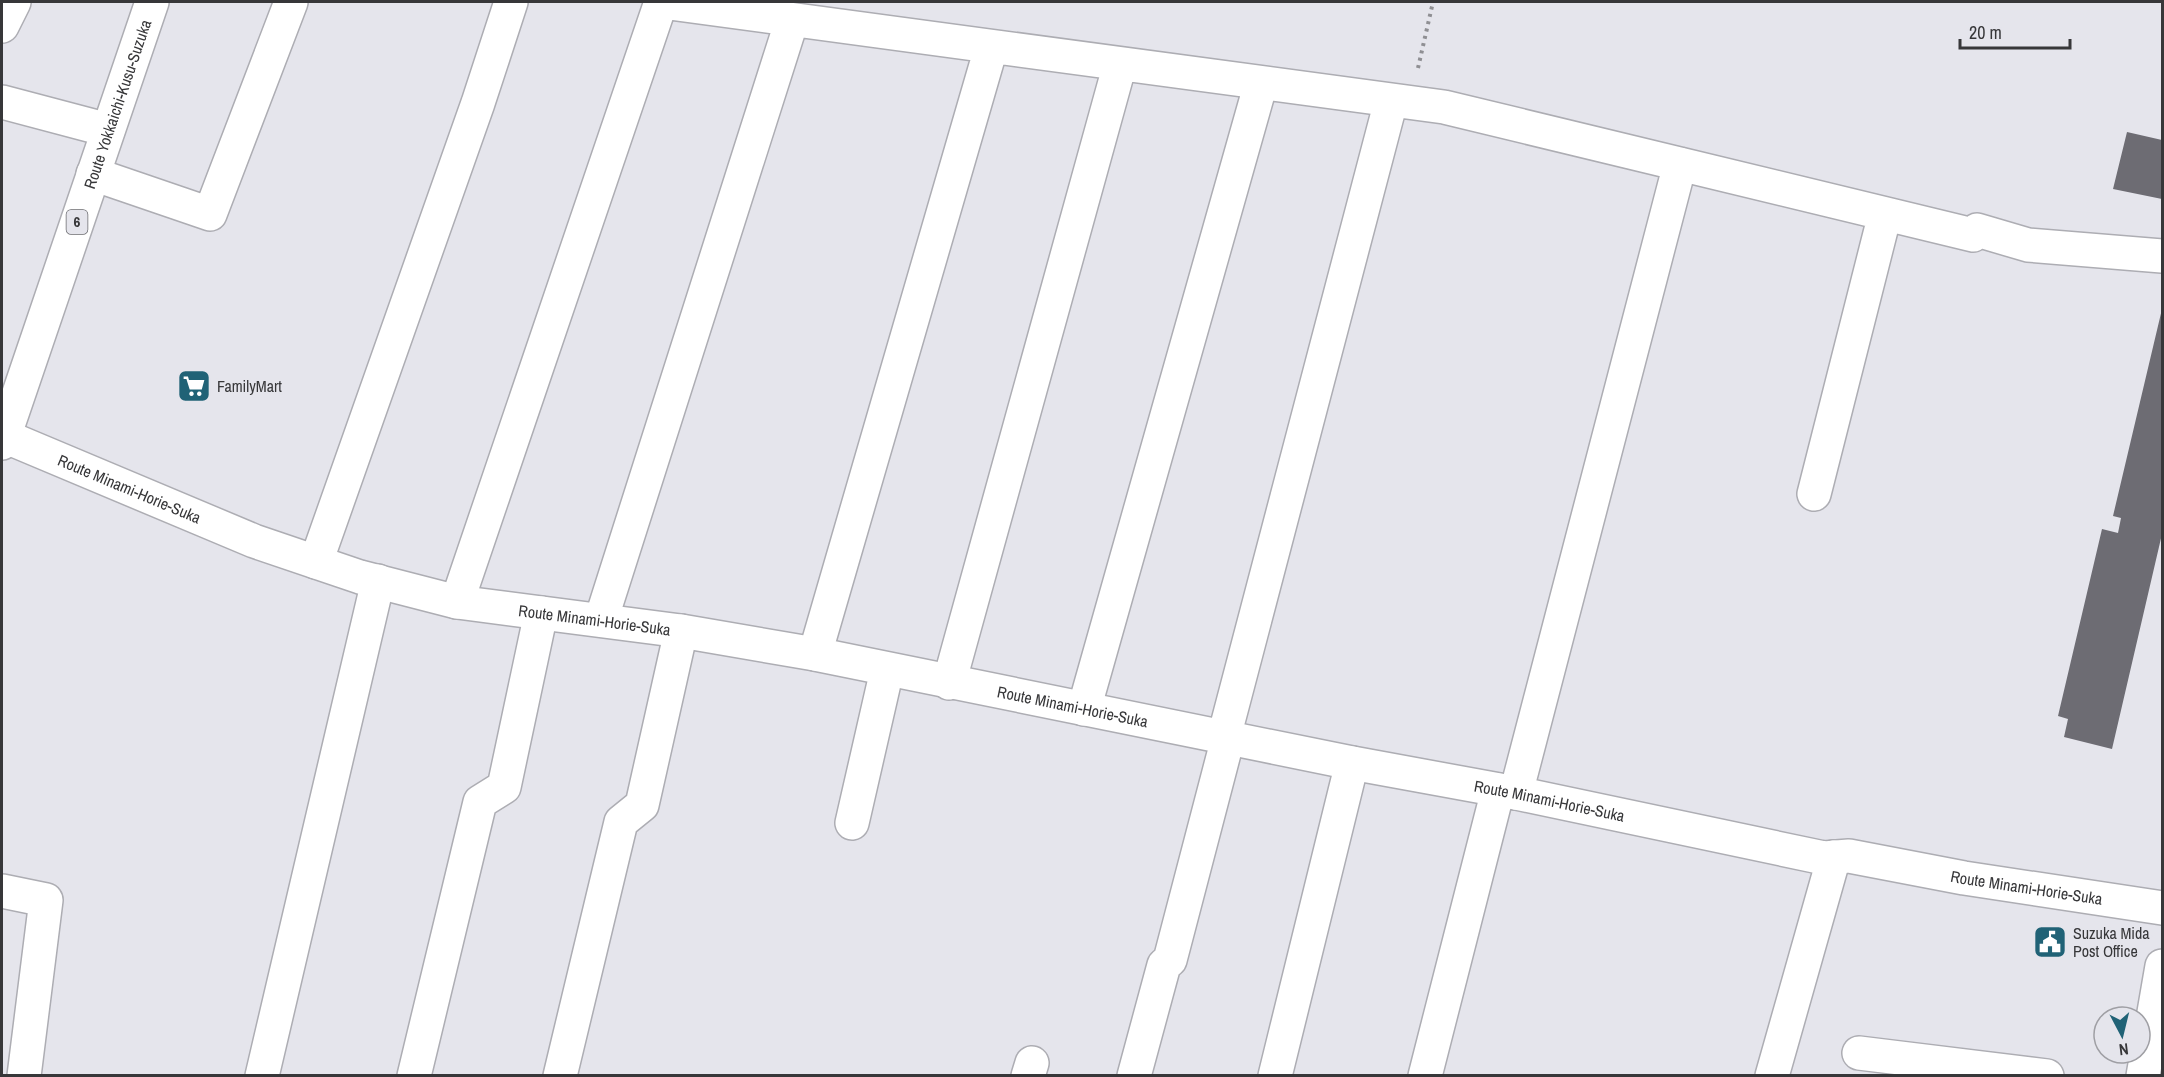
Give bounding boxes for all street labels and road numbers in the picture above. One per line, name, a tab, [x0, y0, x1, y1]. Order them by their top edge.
street label: Route Yokkaichi-Kusu-Suzuka	[78, 16, 157, 192]
road number: 6	[66, 210, 88, 234]
street label: Route Minami-Horie-Suka	[54, 449, 205, 529]
street label: Route Minami-Horie-Suka	[517, 599, 673, 641]
street label: Route Minami-Horie-Suka	[995, 680, 1151, 732]
street label: Route Minami-Horie-Suka	[1472, 775, 1627, 827]
street label: Route Minami-Horie-Suka	[1949, 865, 2105, 910]

